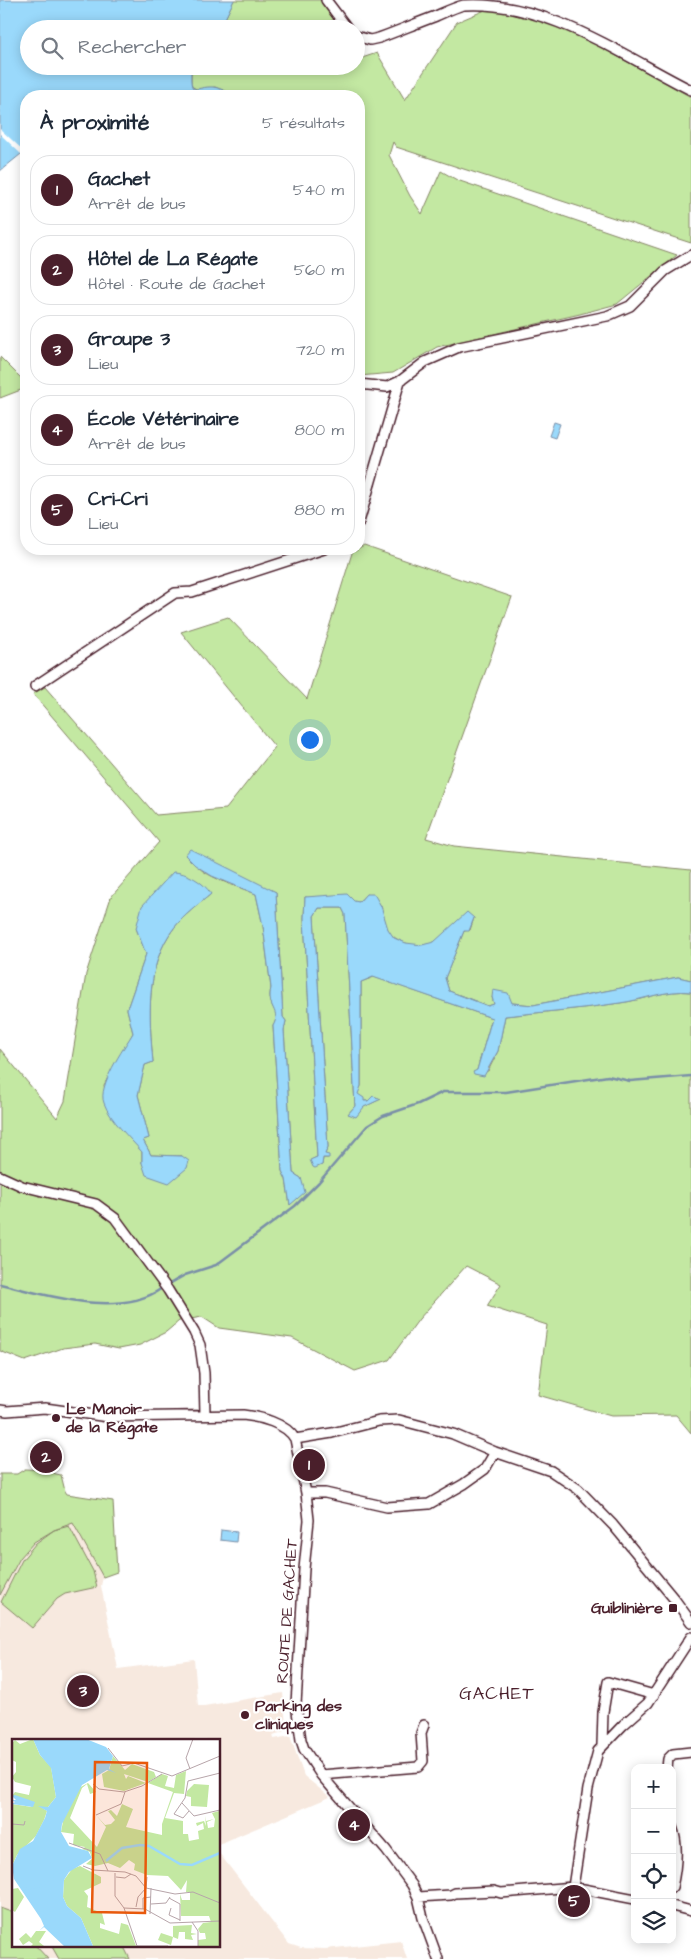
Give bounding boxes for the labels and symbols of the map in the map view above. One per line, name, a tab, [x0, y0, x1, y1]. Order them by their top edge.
your location	[297, 727, 323, 753]
place label: Le Manoir de la Régate	[65, 1398, 158, 1440]
marker: Le Manoir de la Régate	[50, 1412, 62, 1424]
pin: 2	[30, 1438, 62, 1476]
pin: 1	[293, 1446, 325, 1484]
street label: ROUTE DE GACHET	[271, 1538, 303, 1684]
place label: Guiblinière	[591, 1597, 663, 1619]
marker: Guiblinière	[667, 1602, 679, 1614]
pin: 3	[67, 1672, 99, 1710]
district label: GACHET	[459, 1681, 535, 1706]
place label: Parking des cliniques	[255, 1695, 342, 1735]
marker: Parking des cliniques	[239, 1709, 251, 1721]
inset map	[12, 1739, 220, 1946]
pin: 4	[338, 1806, 370, 1844]
pin: 5	[558, 1882, 590, 1920]

